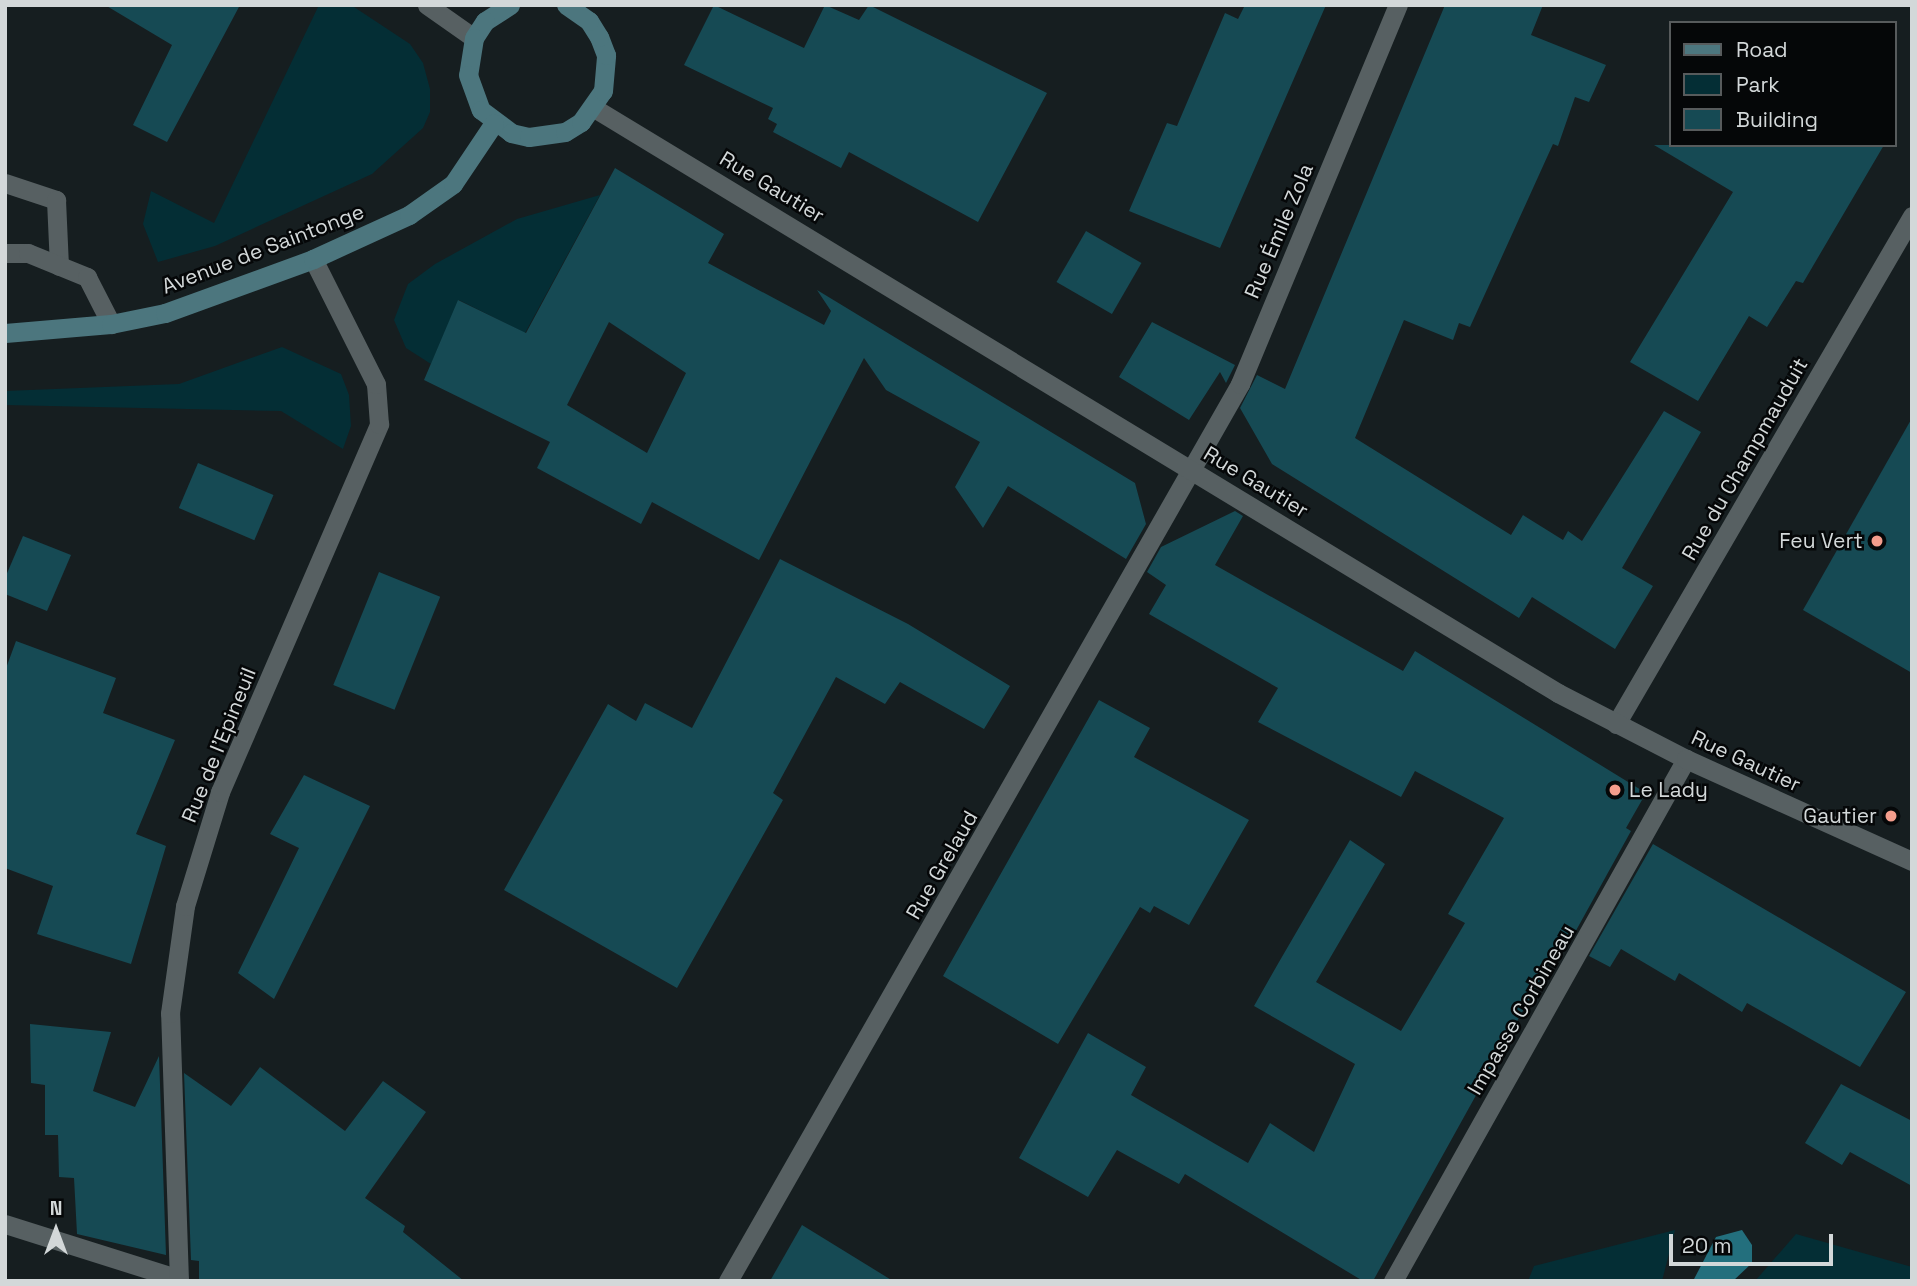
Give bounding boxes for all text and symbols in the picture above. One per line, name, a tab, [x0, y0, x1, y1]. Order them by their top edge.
legend	[1668, 21, 1896, 147]
text: Road	[1736, 36, 1788, 63]
text: Park	[1736, 71, 1780, 98]
text: Building	[1736, 106, 1818, 133]
street label: Rue Gautier	[715, 146, 829, 228]
street label: Rue Émile Zola	[1239, 160, 1319, 302]
street label: Avenue de Saintonge	[158, 199, 368, 299]
street label: Rue du Champmauduit	[1677, 353, 1813, 565]
street label: Rue Gautier	[1199, 441, 1313, 523]
place label: Feu Vert	[1779, 528, 1863, 554]
marker: Feu Vert	[1869, 533, 1885, 549]
street label: Rue de l'Epineuil	[176, 664, 262, 826]
street label: Rue Gautier	[1687, 725, 1805, 797]
place label: Le Lady	[1629, 777, 1708, 803]
marker: Le Lady	[1607, 782, 1623, 798]
place label: Gautier	[1803, 803, 1877, 829]
street label: Rue Grelaud	[901, 806, 983, 924]
marker: Gautier	[1883, 808, 1899, 824]
street label: Impasse Corbineau	[1462, 921, 1580, 1099]
north arrow	[21, 1195, 91, 1265]
text: N	[50, 1196, 62, 1221]
scale bar	[1672, 1220, 1836, 1264]
text: 20 m	[1682, 1232, 1732, 1259]

